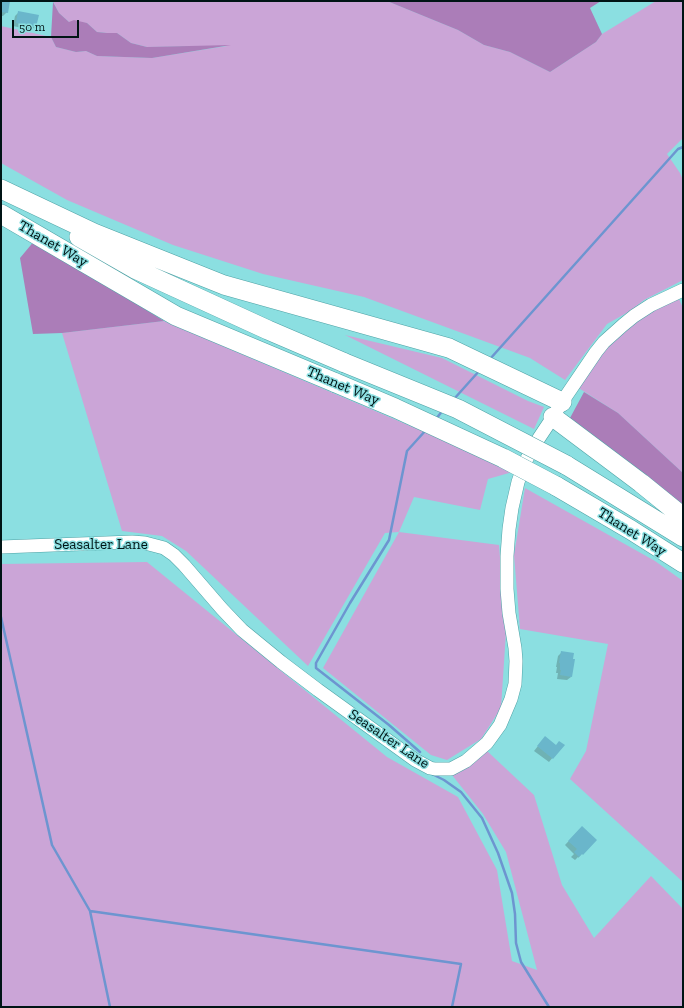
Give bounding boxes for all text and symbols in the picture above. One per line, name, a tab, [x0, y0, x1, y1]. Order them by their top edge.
scale bar	[14, 12, 81, 38]
text: 50 m	[19, 20, 45, 34]
street label: Thanet Way	[15, 217, 91, 271]
street label: Thanet Way	[304, 363, 382, 409]
street label: Thanet Way	[594, 504, 670, 560]
street label: Seasalter Lane	[54, 536, 148, 554]
street label: Seasalter Lane	[345, 705, 433, 773]

